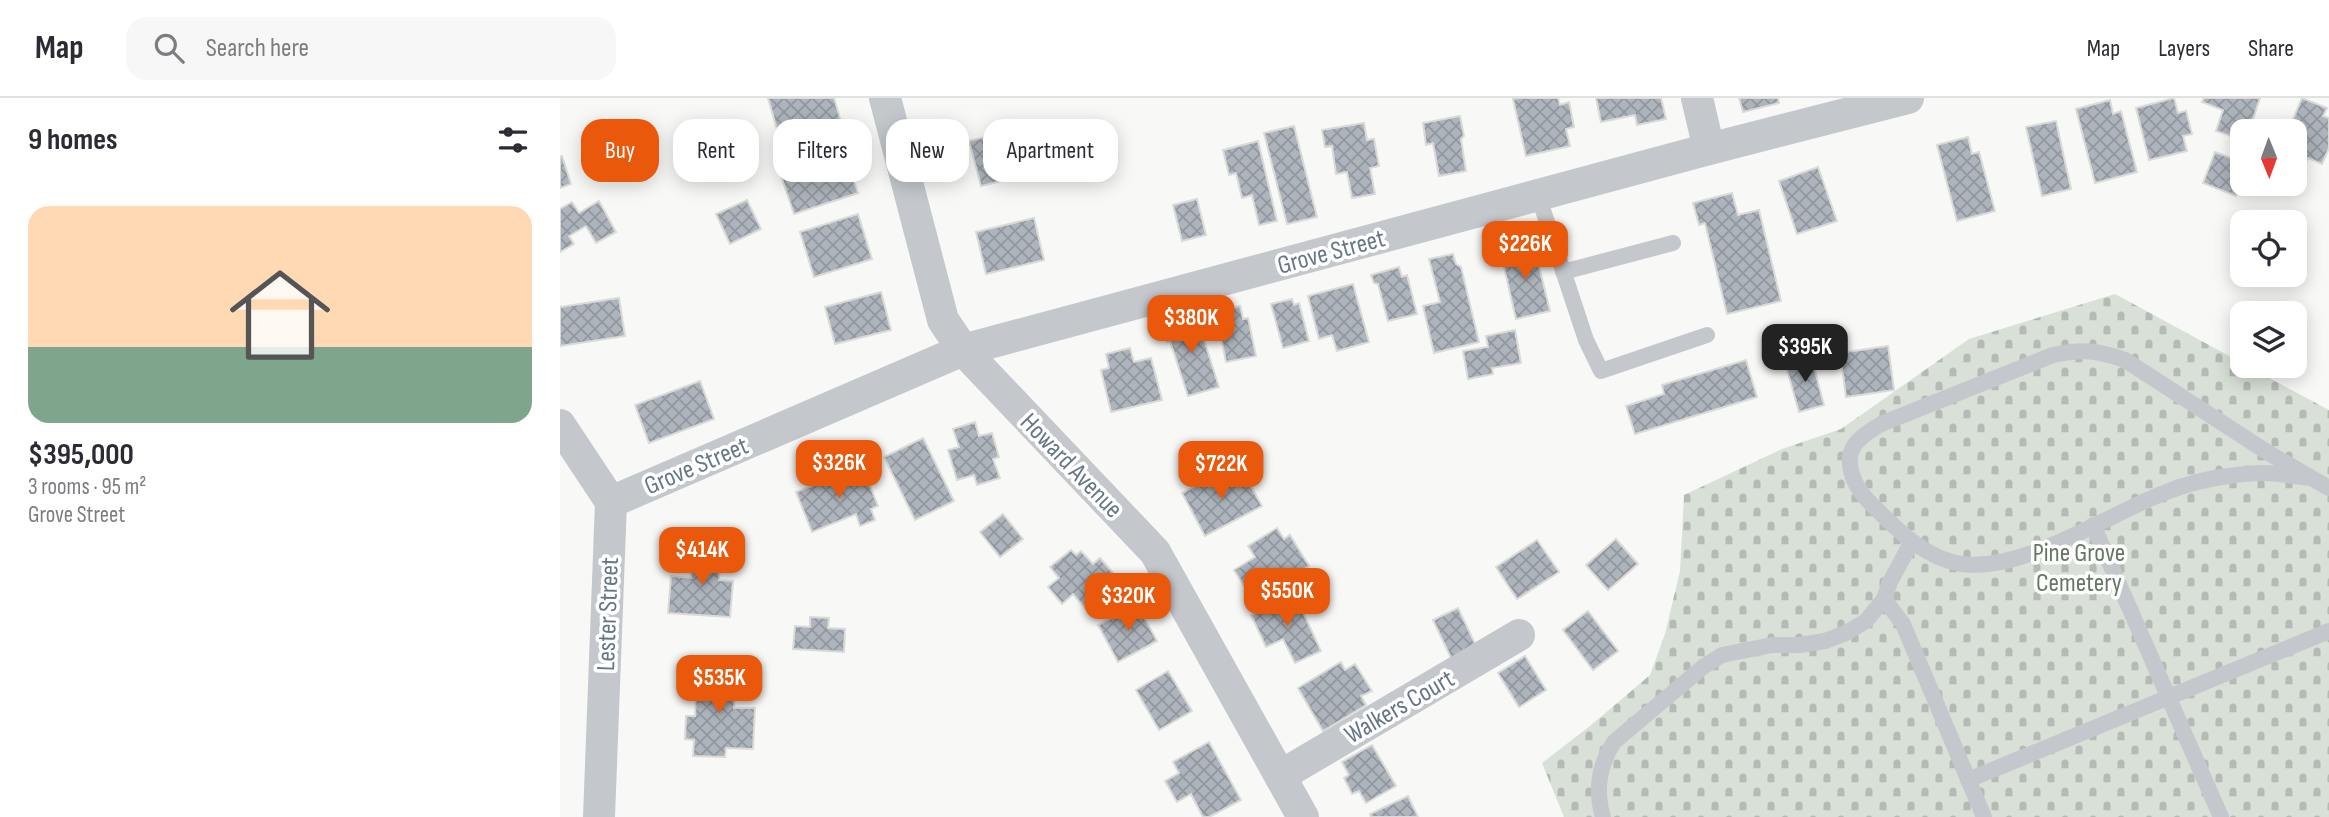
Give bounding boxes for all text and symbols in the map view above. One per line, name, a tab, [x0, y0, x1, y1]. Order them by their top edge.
search box	[126, 17, 616, 80]
text: Map	[35, 28, 84, 68]
icon: search	[150, 29, 188, 67]
text: Search here	[206, 33, 309, 64]
text: Map	[2087, 34, 2120, 63]
text: Layers	[2158, 34, 2210, 63]
text: Share	[2248, 34, 2294, 63]
chip: Buy	[581, 119, 659, 182]
chip: Rent	[673, 119, 759, 182]
chip: Filters	[773, 119, 872, 182]
chip: New	[886, 119, 969, 182]
chip: Apartment	[983, 119, 1118, 182]
north arrow	[2230, 119, 2306, 196]
map controls	[2230, 119, 2307, 378]
icon: filters	[494, 121, 532, 159]
text: 9 homes	[28, 122, 118, 158]
button: locate	[2230, 210, 2307, 287]
pin: $226K	[1476, 222, 1574, 281]
street label: Grove Street	[1274, 223, 1389, 282]
text: $226K	[1498, 230, 1552, 258]
icon: home	[217, 252, 343, 378]
pin: $380K	[1142, 296, 1240, 355]
button: layers	[2230, 301, 2307, 378]
text: $380K	[1163, 304, 1219, 332]
pin: $395K	[1756, 324, 1854, 384]
text: $395K	[1778, 333, 1832, 361]
street label: Howard Avenue	[1013, 407, 1129, 525]
street label: Grove Street	[640, 431, 753, 502]
text: $395,000	[28, 437, 134, 473]
pin: $326K	[790, 440, 888, 500]
pin: $722K	[1172, 442, 1270, 501]
text: $326K	[812, 449, 866, 477]
text: $722K	[1194, 450, 1248, 478]
text: 3 rooms · 95 m²	[28, 473, 147, 501]
text: Grove Street	[28, 501, 125, 529]
pin: $414K	[653, 528, 751, 587]
text: $414K	[675, 536, 729, 564]
park label: Pine Grove Cemetery	[2033, 538, 2125, 599]
street label: Lester Street	[591, 557, 626, 671]
pin: $550K	[1238, 568, 1336, 628]
pin: $320K	[1079, 574, 1177, 633]
text: $550K	[1260, 577, 1314, 605]
text: $320K	[1101, 582, 1155, 610]
pin: $535K	[670, 656, 768, 715]
text: $535K	[692, 664, 746, 692]
street label: Walkers Court	[1339, 664, 1460, 751]

